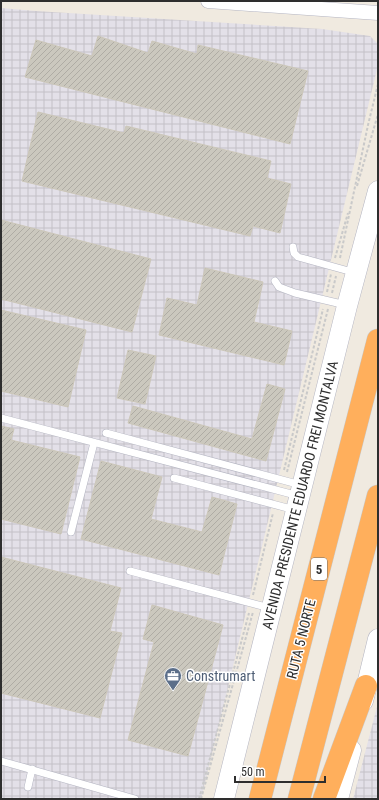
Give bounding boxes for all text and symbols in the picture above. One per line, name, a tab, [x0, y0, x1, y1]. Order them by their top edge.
street label: AVENIDA PRESIDENTE EDUARDO FREI MONTALVA	[259, 359, 341, 631]
road number: 5	[311, 558, 327, 580]
street label: RUTA 5 NORTE	[283, 597, 319, 681]
office icon: Construmart	[163, 666, 183, 691]
place label: Construmart	[186, 668, 255, 684]
scale bar	[235, 758, 325, 784]
text: 50 m	[241, 765, 265, 779]

